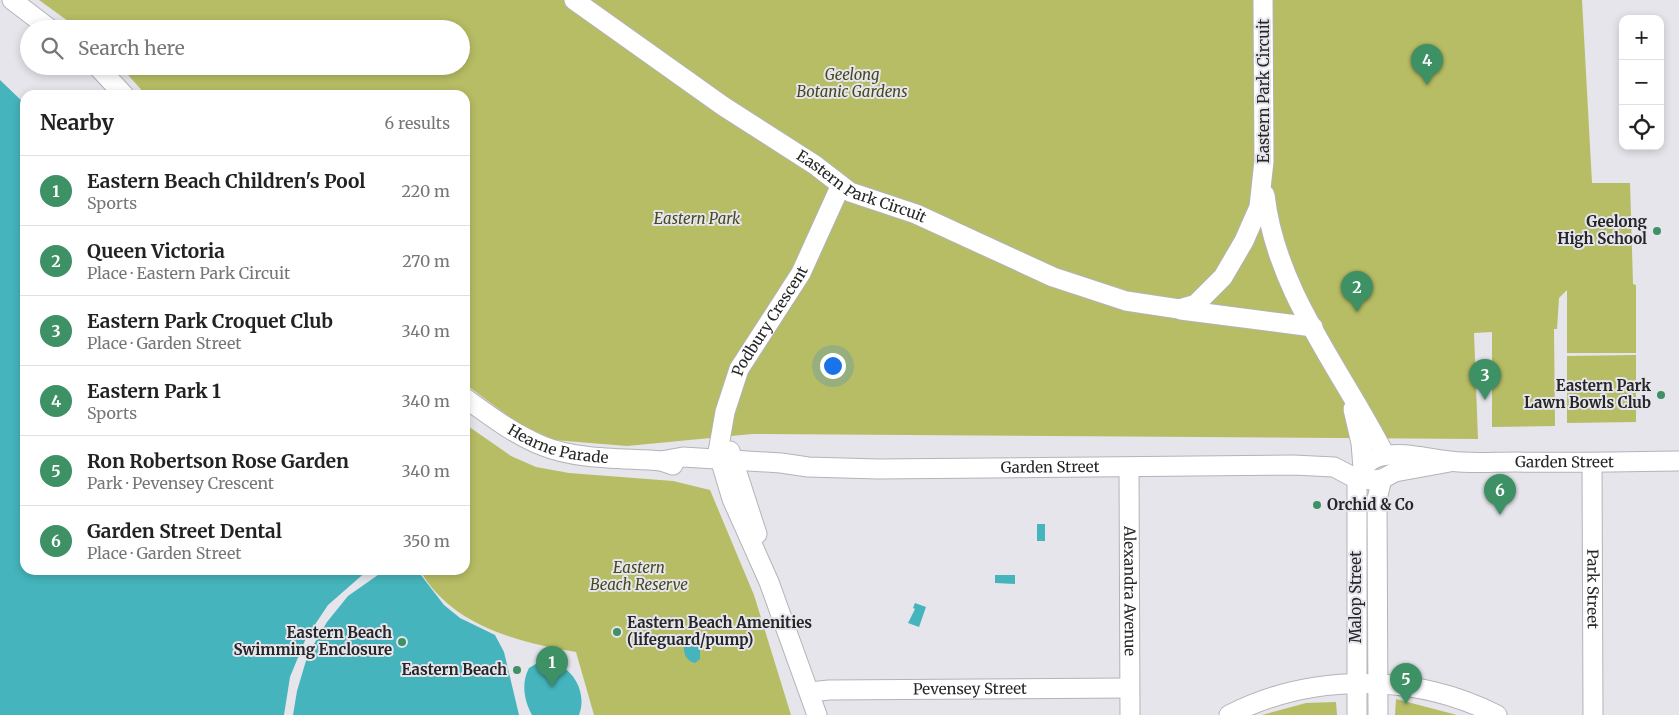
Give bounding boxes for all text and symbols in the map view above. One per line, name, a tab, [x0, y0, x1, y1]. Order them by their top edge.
map controls	[1619, 15, 1664, 150]
button: +	[1619, 15, 1664, 60]
street label: Eastern Park Circuit	[1254, 19, 1273, 163]
search box	[20, 20, 470, 75]
icon: search	[38, 34, 66, 62]
text: Search here	[78, 36, 185, 60]
pin: 4	[1411, 44, 1443, 85]
button: −	[1619, 60, 1664, 105]
park label: Geelong Botanic Gardens	[796, 65, 908, 101]
button: locate	[1619, 105, 1664, 150]
text: Nearby	[40, 109, 114, 136]
text: 6 results	[385, 113, 450, 133]
street label: Eastern Park Circuit	[793, 146, 930, 227]
text: Eastern Beach Children's Pool	[87, 169, 366, 193]
text: 1	[52, 181, 60, 201]
text: 220 m	[402, 181, 450, 201]
text: Sports	[87, 193, 137, 213]
park label: Eastern Park	[654, 209, 741, 228]
place label: Geelong High School	[1557, 212, 1648, 248]
marker: Geelong High School	[1651, 225, 1663, 237]
text: Queen Victoria	[87, 239, 225, 263]
text: 2	[51, 251, 61, 271]
text: 270 m	[402, 251, 450, 271]
text: Place · Eastern Park Circuit	[87, 263, 290, 283]
street label: Podbury Crescent	[727, 263, 812, 378]
pin: 2	[1341, 271, 1373, 312]
text: Eastern Park Croquet Club	[87, 309, 333, 333]
text: 3	[51, 321, 61, 341]
text: 340 m	[401, 321, 450, 341]
text: Place · Garden Street	[87, 333, 242, 353]
your location	[820, 353, 846, 379]
pin: 3	[1469, 359, 1501, 400]
place label: Eastern Park Lawn Bowls Club	[1524, 376, 1651, 412]
text: Eastern Park 1	[87, 379, 221, 403]
marker: Eastern Park Lawn Bowls Club	[1655, 389, 1667, 401]
text: 4	[51, 391, 61, 411]
text: 340 m	[401, 391, 450, 411]
text: Sports	[87, 403, 137, 423]
street label: Hearne Parade	[504, 420, 609, 467]
text: Ron Robertson Rose Garden	[87, 449, 349, 473]
street label: Garden Street	[1515, 452, 1614, 471]
street label: Garden Street	[1001, 457, 1100, 477]
text: 5	[51, 461, 61, 481]
text: 340 m	[401, 461, 450, 481]
text: Park · Pevensey Crescent	[87, 473, 274, 493]
pin: 6	[1484, 474, 1516, 515]
place label: Orchid & Co	[1327, 495, 1414, 514]
marker: Orchid & Co	[1311, 499, 1323, 511]
text: Garden Street Dental	[87, 519, 282, 543]
street label: Alexandra Avenue	[1120, 525, 1140, 656]
text: 6	[51, 531, 61, 551]
text: 350 m	[403, 531, 450, 551]
text: Place · Garden Street	[87, 543, 242, 563]
street label: Park Street	[1583, 549, 1603, 629]
street label: Malop Street	[1346, 551, 1365, 643]
park label: Eastern Beach Reserve	[590, 558, 688, 594]
place label: Eastern Beach Amenities (lifeguard/pump)	[627, 613, 812, 649]
place label: Eastern Beach Swimming Enclosure	[233, 623, 392, 659]
marker: Eastern Beach Amenities (lifeguard/pump)	[611, 626, 623, 638]
marker: Eastern Beach Swimming Enclosure	[396, 636, 408, 648]
pin: 1	[536, 646, 568, 687]
place label: Eastern Beach	[401, 660, 507, 679]
pin: 5	[1390, 663, 1422, 704]
marker: Eastern Beach	[511, 664, 523, 676]
street label: Pevensey Street	[913, 679, 1027, 698]

